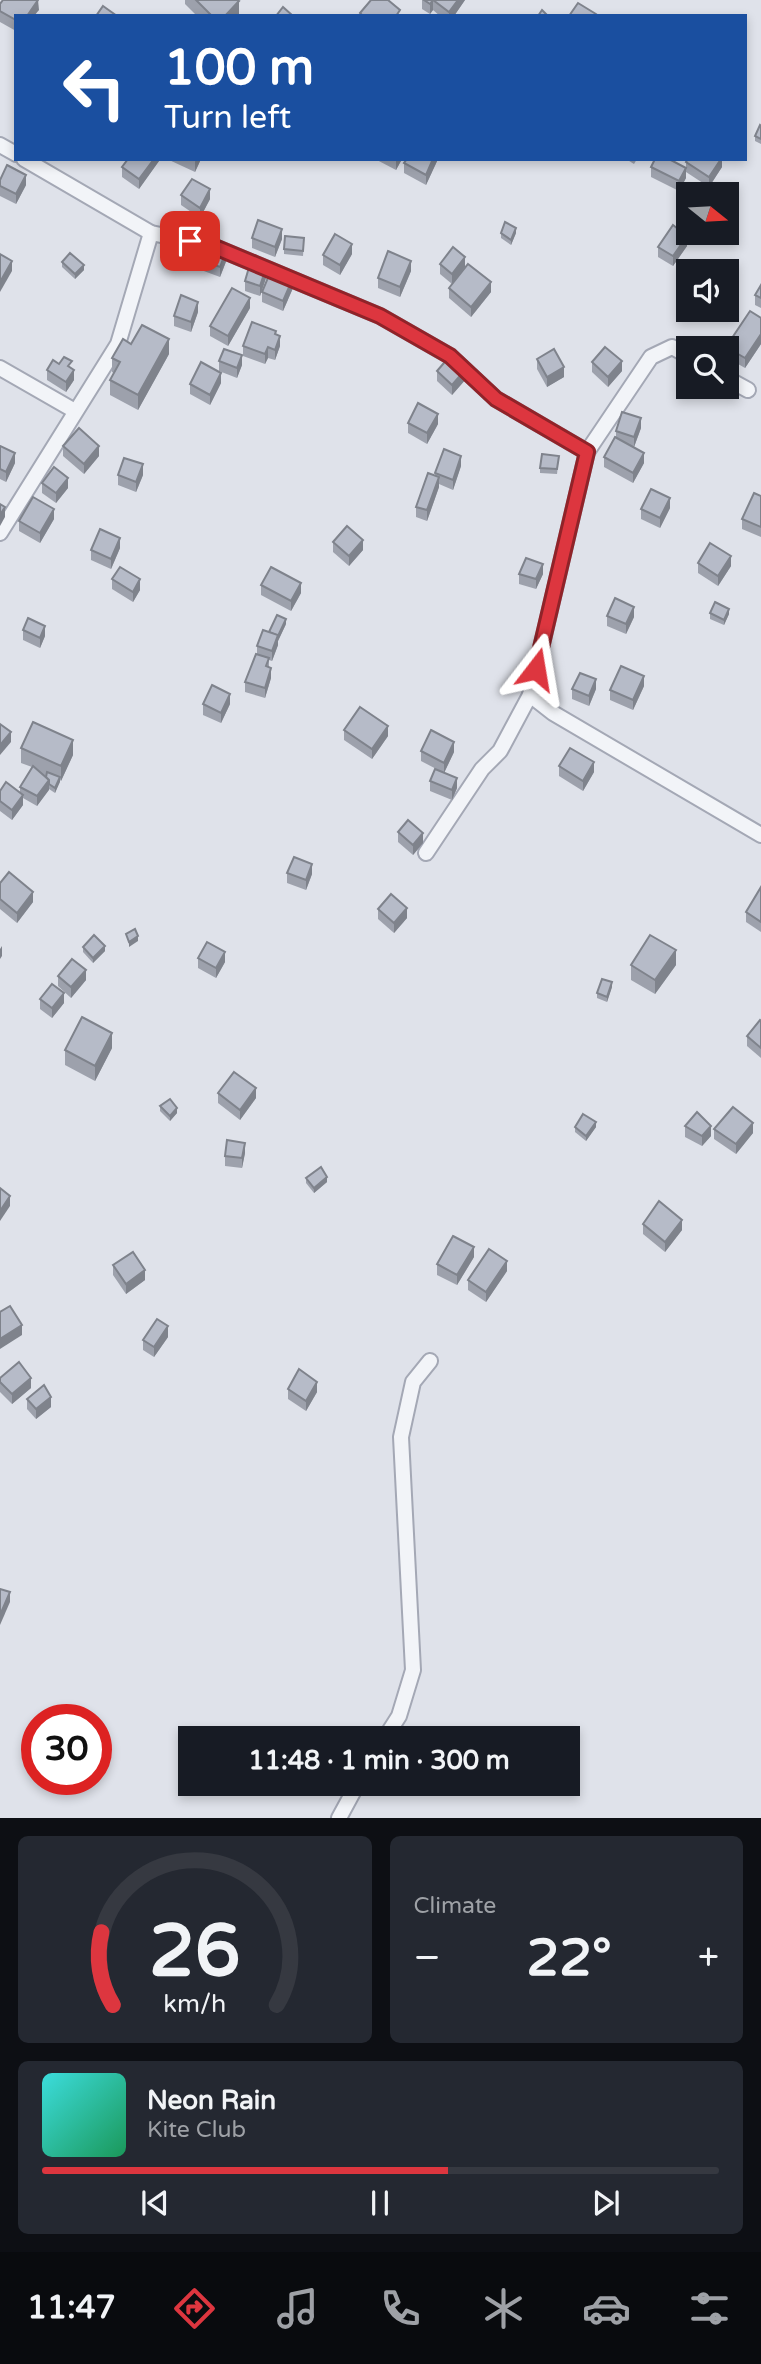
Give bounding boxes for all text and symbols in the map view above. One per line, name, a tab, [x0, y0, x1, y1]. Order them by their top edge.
text: 100 m	[164, 39, 314, 98]
icon: left	[49, 42, 140, 133]
text: Turn left	[164, 99, 291, 137]
north arrow	[676, 182, 738, 245]
map controls	[676, 182, 739, 399]
pin	[160, 211, 220, 271]
icon: arrive	[171, 222, 209, 260]
button: sound	[676, 259, 739, 322]
button: search	[676, 336, 739, 399]
position arrow	[499, 632, 573, 706]
speed limit sign: 30	[21, 1704, 112, 1795]
text: 11:48 · 1 min · 300 m	[248, 1745, 510, 1776]
text: Climate	[414, 1892, 496, 1920]
text: 26	[149, 1909, 240, 1997]
text: 22°	[527, 1927, 612, 1990]
text: −	[414, 1935, 441, 1981]
text: +	[698, 1935, 719, 1981]
text: km/h	[163, 1989, 226, 2019]
text: Neon Rain	[147, 2085, 276, 2116]
text: Kite Club	[147, 2116, 246, 2144]
icon: previous	[136, 2184, 174, 2222]
icon: pause	[361, 2184, 399, 2222]
icon: next	[587, 2184, 625, 2222]
icon: directions	[170, 2284, 219, 2333]
icon: music	[273, 2284, 322, 2333]
icon: phone	[376, 2284, 425, 2333]
icon: climate	[479, 2284, 528, 2333]
icon: car	[582, 2284, 631, 2333]
icon: filters	[685, 2284, 734, 2333]
text: 11:47	[27, 2289, 116, 2327]

